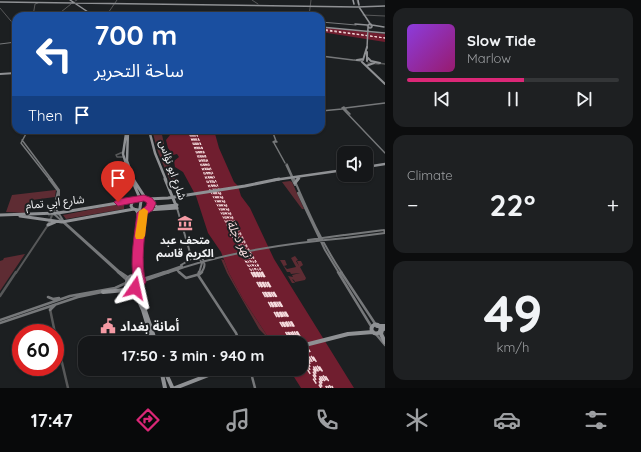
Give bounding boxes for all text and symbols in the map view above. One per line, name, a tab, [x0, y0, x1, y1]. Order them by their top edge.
text: 700 m	[94, 17, 177, 52]
icon: left	[28, 28, 80, 80]
text: Slow Tide	[467, 31, 536, 50]
text: Marlow	[467, 50, 511, 66]
text: ساحة التحرير	[94, 59, 184, 82]
icon: previous	[431, 88, 453, 110]
icon: pause	[502, 88, 524, 110]
icon: next	[573, 88, 595, 110]
icon: arrive	[71, 104, 93, 126]
text: Then	[28, 106, 63, 125]
street label: شارع ابو نؤاس	[155, 138, 190, 202]
map controls	[337, 146, 373, 182]
button: sound	[337, 146, 373, 182]
pin	[101, 161, 135, 202]
icon: arrive	[107, 167, 129, 189]
text: Climate	[407, 167, 453, 183]
text: 22°	[490, 186, 535, 224]
text: −	[407, 191, 418, 219]
text: +	[607, 191, 619, 219]
street label: شارع ابي تمام	[25, 192, 86, 215]
museum icon: متحف عبد الكريم قاسم	[176, 214, 194, 232]
water label: نهر دجلة	[224, 218, 256, 261]
place label: متحف عبد الكريم قاسم	[156, 233, 214, 262]
position arrow	[114, 267, 156, 309]
text: 49	[483, 280, 543, 345]
public building icon: أمانة بغداد	[99, 317, 117, 335]
place label: أمانة بغداد	[120, 318, 179, 334]
speed limit sign: 60	[12, 324, 64, 376]
text: km/h	[497, 339, 529, 355]
text: 17:50 · 3 min · 940 m	[122, 346, 264, 365]
icon: directions	[134, 406, 162, 434]
icon: music	[224, 406, 252, 434]
icon: phone	[313, 406, 341, 434]
icon: climate	[403, 406, 431, 434]
icon: car	[493, 406, 521, 434]
icon: filters	[582, 406, 610, 434]
text: 17:47	[31, 409, 73, 432]

